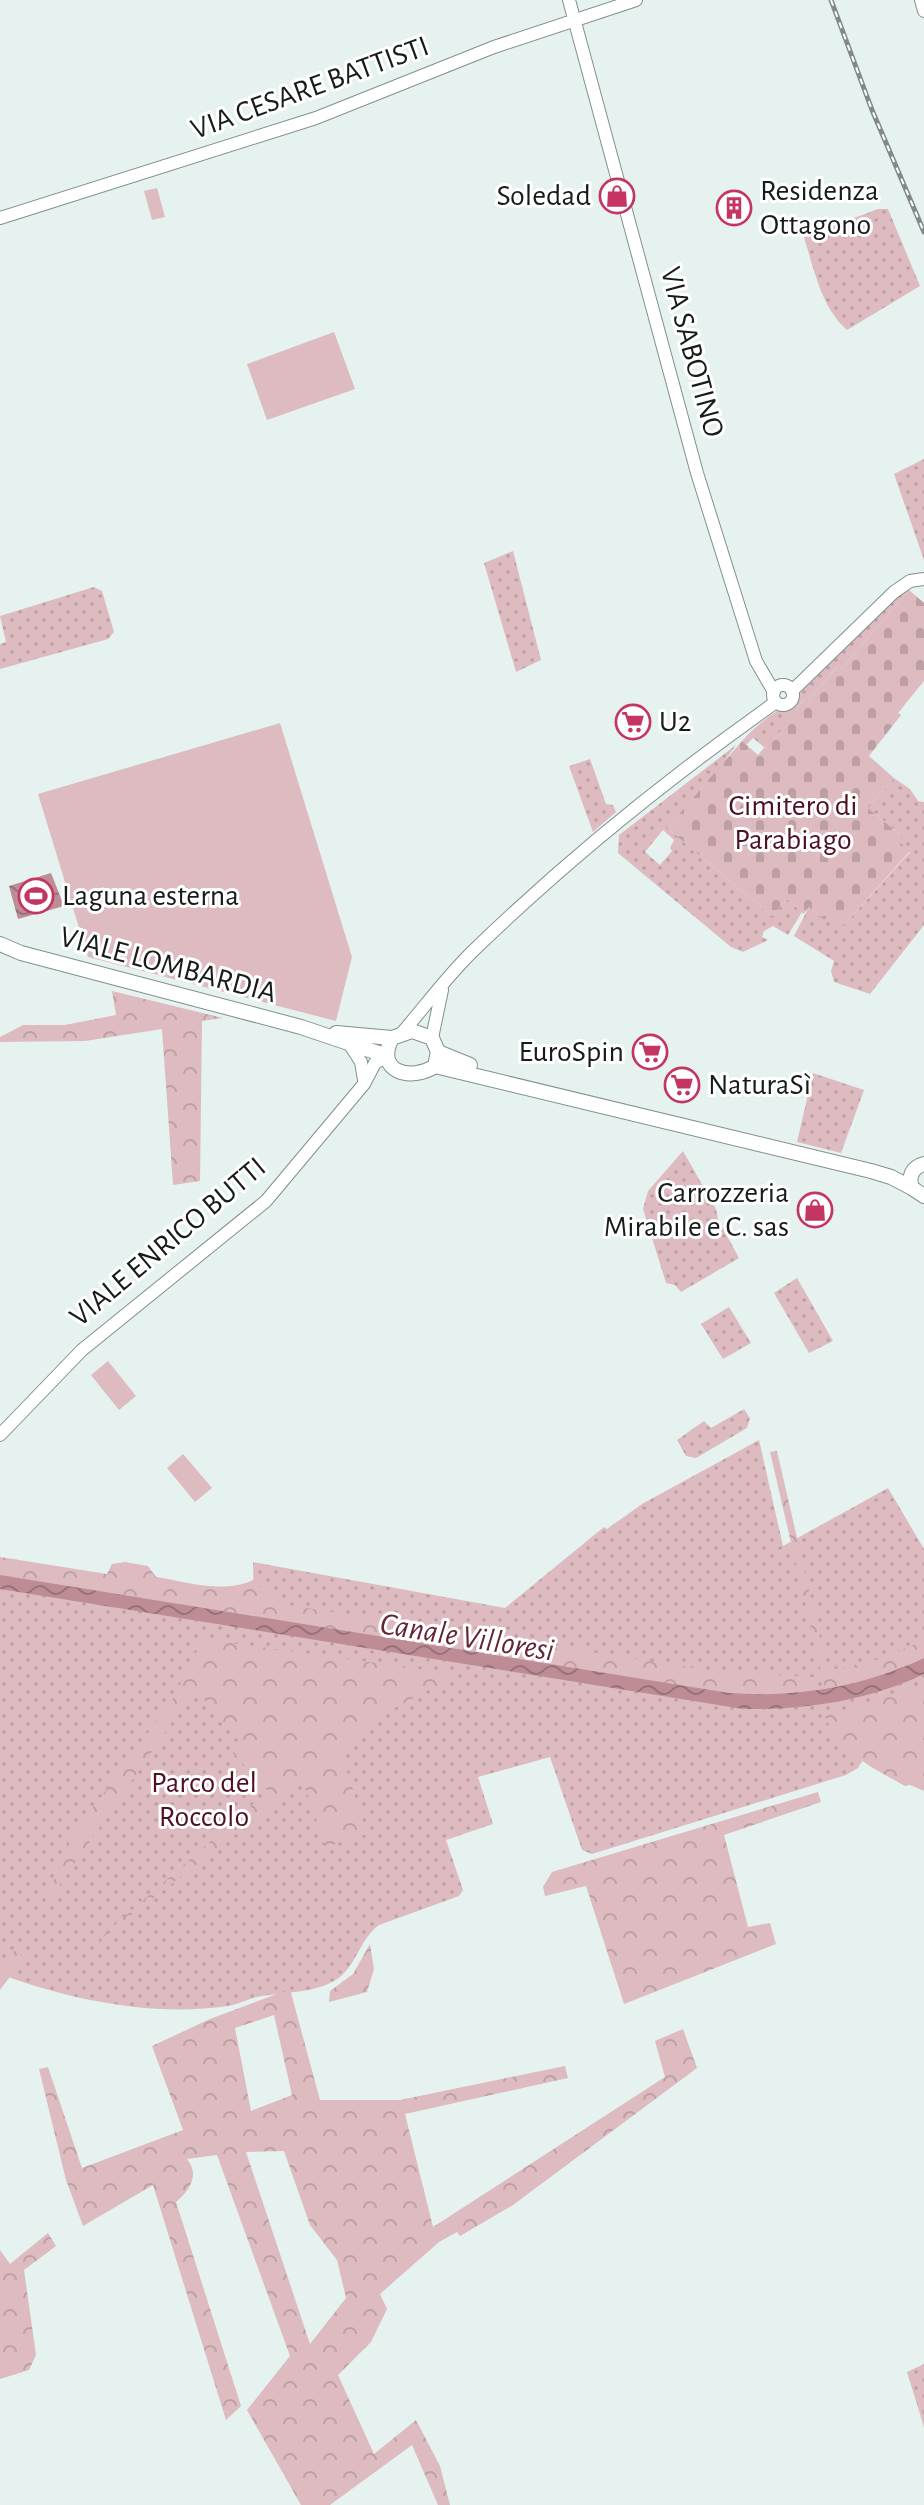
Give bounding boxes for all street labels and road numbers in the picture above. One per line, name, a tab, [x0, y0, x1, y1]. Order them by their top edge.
street label: VIA CESARE BATTISTI	[187, 31, 433, 145]
street label: VIA SABOTINO	[655, 264, 729, 440]
street label: VIALE LOMBARDIA	[56, 922, 280, 1008]
street label: VIALE ENRICO BUTTI	[64, 1152, 272, 1332]

